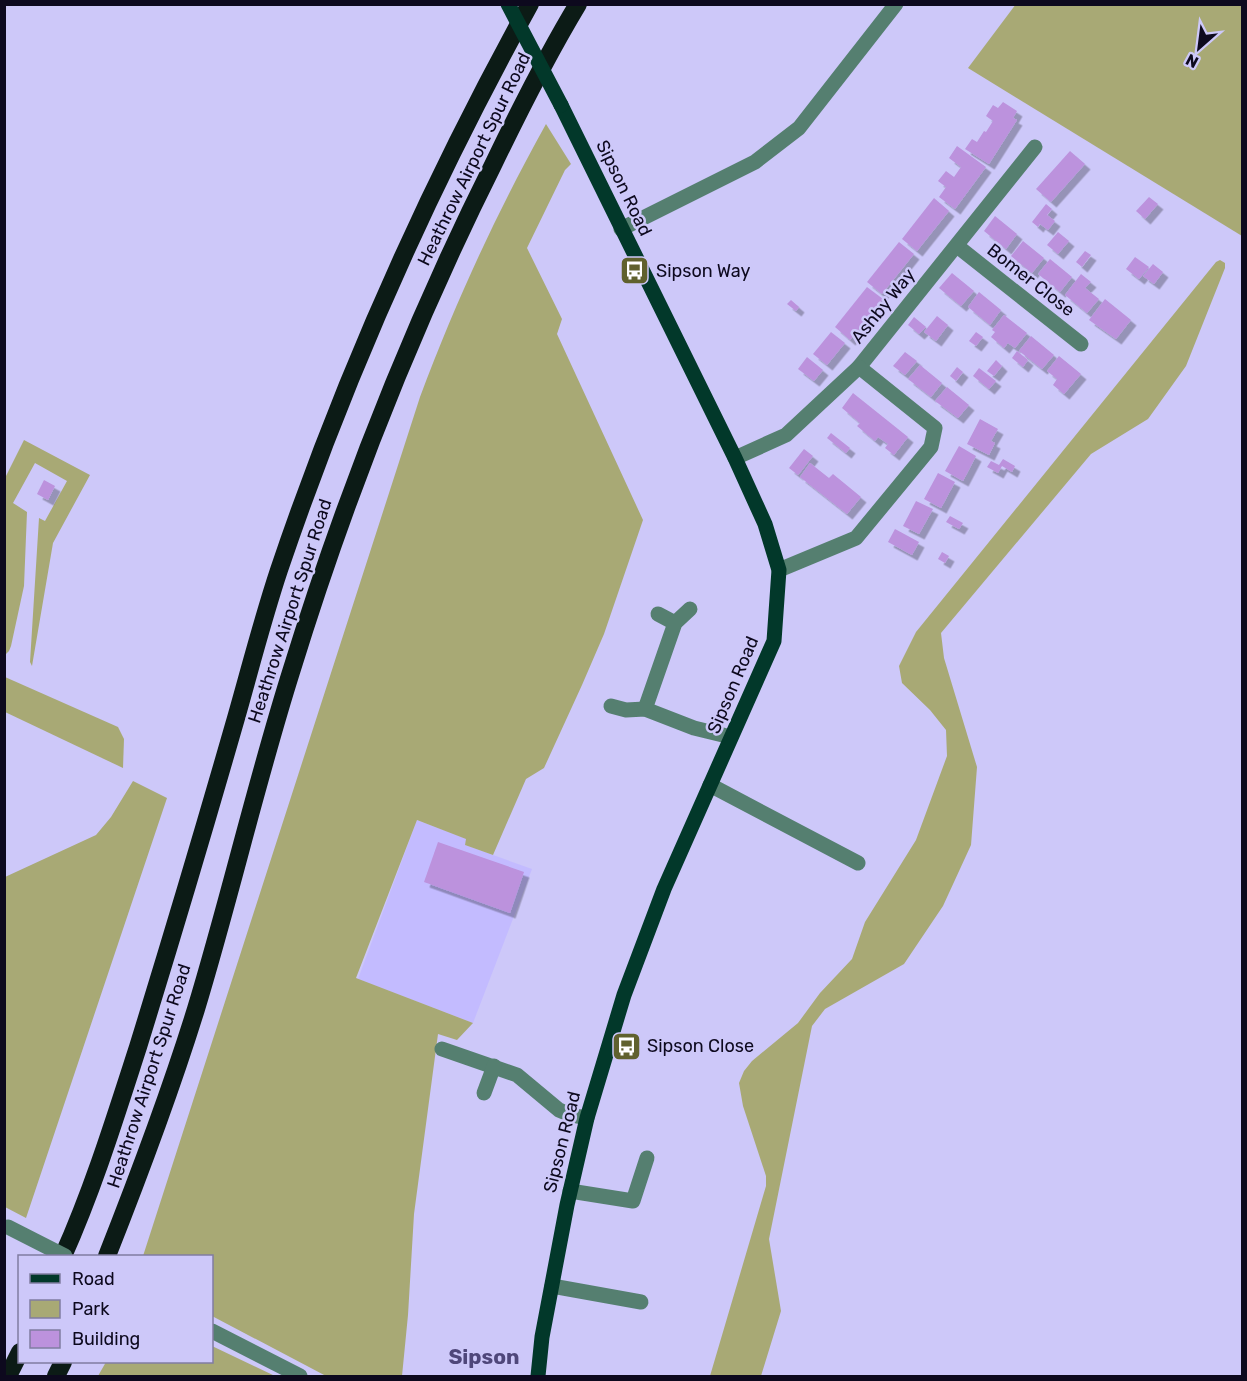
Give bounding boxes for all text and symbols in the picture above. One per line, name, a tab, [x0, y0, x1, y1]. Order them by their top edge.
north arrow	[1169, 18, 1229, 78]
street label: Heathrow Airport Spur Road	[413, 49, 535, 269]
text: N	[1183, 50, 1202, 72]
street label: Sipson Road	[591, 137, 657, 239]
street label: Bomer Close	[983, 239, 1079, 321]
bus stop icon: Sipson Way	[619, 255, 651, 287]
place label: Sipson Way	[656, 260, 751, 282]
street label: Ashby Way	[846, 264, 920, 348]
street label: Heathrow Airport Spur Road	[243, 496, 337, 726]
street label: Sipson Road	[703, 633, 763, 737]
street label: Heathrow Airport Spur Road	[102, 961, 196, 1191]
bus stop icon: Sipson Close	[610, 1030, 642, 1062]
place label: Sipson Close	[647, 1035, 754, 1057]
street label: Sipson Road	[539, 1089, 585, 1195]
legend	[18, 1255, 213, 1363]
text: Road	[72, 1268, 115, 1290]
text: Park	[72, 1298, 110, 1320]
text: Building	[72, 1328, 140, 1350]
district label: Sipson	[448, 1344, 520, 1369]

